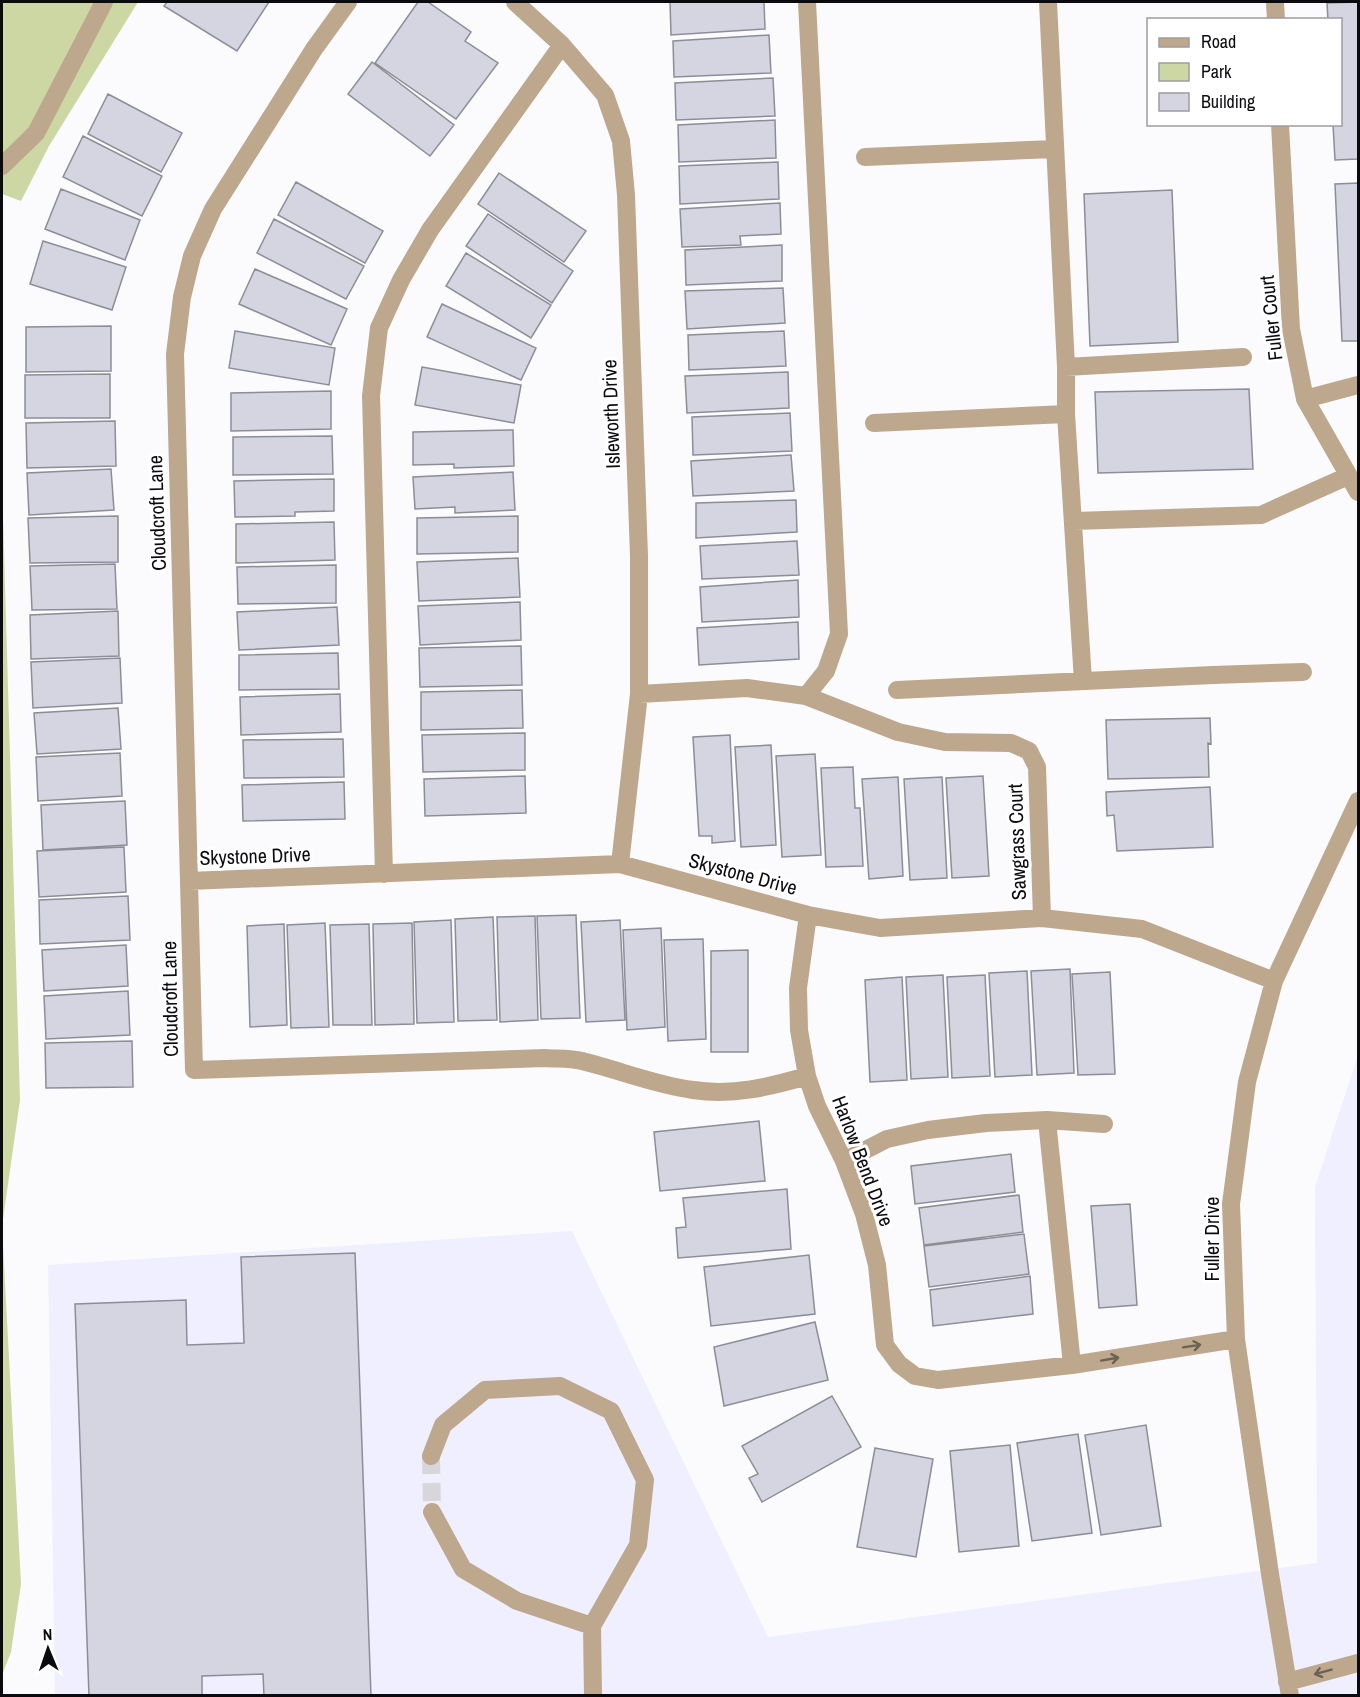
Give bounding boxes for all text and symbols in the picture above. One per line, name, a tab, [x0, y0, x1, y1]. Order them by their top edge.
legend	[1147, 18, 1342, 126]
text: Road	[1201, 29, 1236, 54]
text: Park	[1201, 59, 1232, 84]
text: Building	[1201, 89, 1256, 114]
street label: Fuller Court	[1253, 274, 1288, 362]
street label: Isleworth Drive	[595, 359, 626, 469]
street label: Cloudcroft Lane	[141, 455, 172, 571]
street label: Sawgrass Court	[1001, 783, 1032, 901]
street label: Skystone Drive	[199, 840, 311, 871]
street label: Skystone Drive	[686, 846, 800, 901]
street label: Cloudcroft Lane	[155, 941, 184, 1057]
street label: Harlow Bend Drive	[826, 1092, 901, 1230]
street label: Fuller Drive	[1198, 1197, 1225, 1281]
one-way arrow	[1182, 1340, 1202, 1351]
one-way arrow	[1100, 1353, 1120, 1364]
north arrow	[18, 1619, 78, 1679]
text: N	[42, 1623, 53, 1645]
one-way arrow	[1314, 1667, 1333, 1679]

